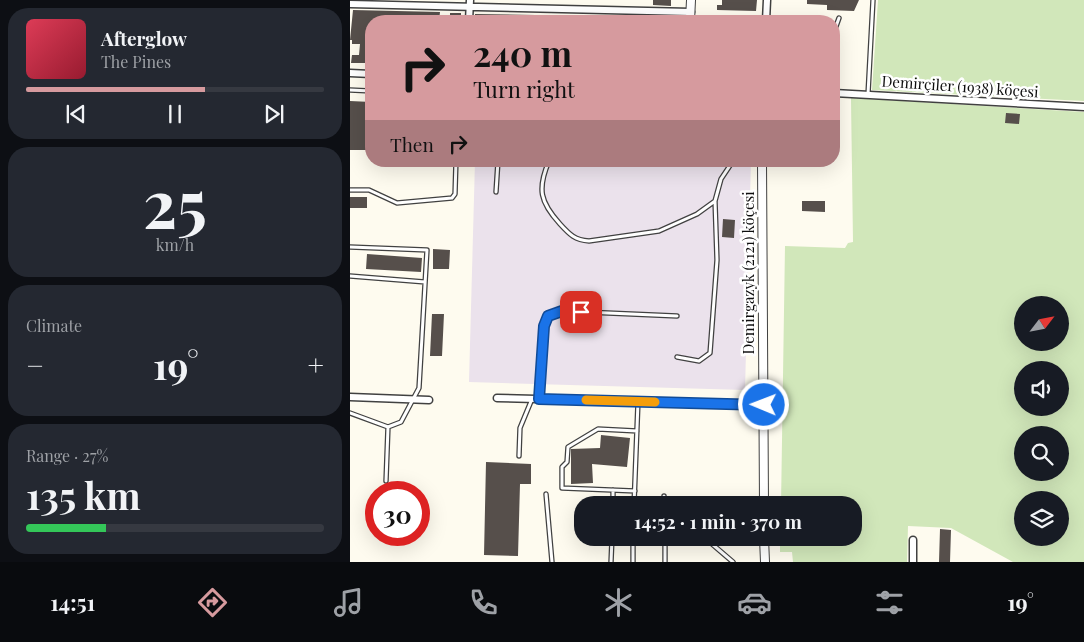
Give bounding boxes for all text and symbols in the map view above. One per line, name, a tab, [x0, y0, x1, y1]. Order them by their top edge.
text: Afterglow	[101, 25, 187, 51]
text: 240 m	[473, 29, 572, 76]
icon: right	[390, 35, 455, 100]
text: The Pines	[101, 51, 171, 72]
street label: Demirçiler (1938) köçesi	[881, 71, 1040, 102]
text: Turn right	[473, 74, 575, 104]
icon: previous	[62, 100, 90, 128]
icon: pause	[161, 100, 189, 128]
icon: next	[260, 100, 288, 128]
icon: right	[444, 130, 472, 158]
text: Then	[390, 131, 434, 157]
text: 25	[143, 158, 207, 244]
street label: Demirgazyk (2121) köçesi	[738, 191, 758, 355]
text: km/h	[156, 234, 194, 255]
pin	[560, 291, 602, 333]
north arrow	[1014, 296, 1069, 351]
map controls	[1014, 296, 1069, 546]
icon: arrive	[567, 298, 595, 326]
text: Climate	[26, 315, 82, 336]
text: 19°	[153, 339, 199, 390]
text: −	[26, 346, 44, 383]
text: +	[308, 346, 324, 383]
button: sound	[1014, 361, 1069, 416]
position arrow	[737, 378, 789, 430]
button: search	[1014, 426, 1069, 481]
text: Range · 27%	[26, 445, 108, 466]
text: 135 km	[26, 469, 141, 520]
speed limit sign: 30	[365, 481, 430, 546]
button: layers	[1014, 491, 1069, 546]
text: 14:52 · 1 min · 370 m	[634, 508, 802, 534]
icon: directions	[195, 585, 230, 620]
icon: music	[331, 585, 366, 620]
icon: phone	[466, 585, 501, 620]
icon: climate	[601, 585, 636, 620]
icon: car	[737, 585, 772, 620]
icon: filters	[872, 585, 907, 620]
text: 14:51	[50, 587, 95, 617]
text: 19°	[1007, 587, 1034, 617]

